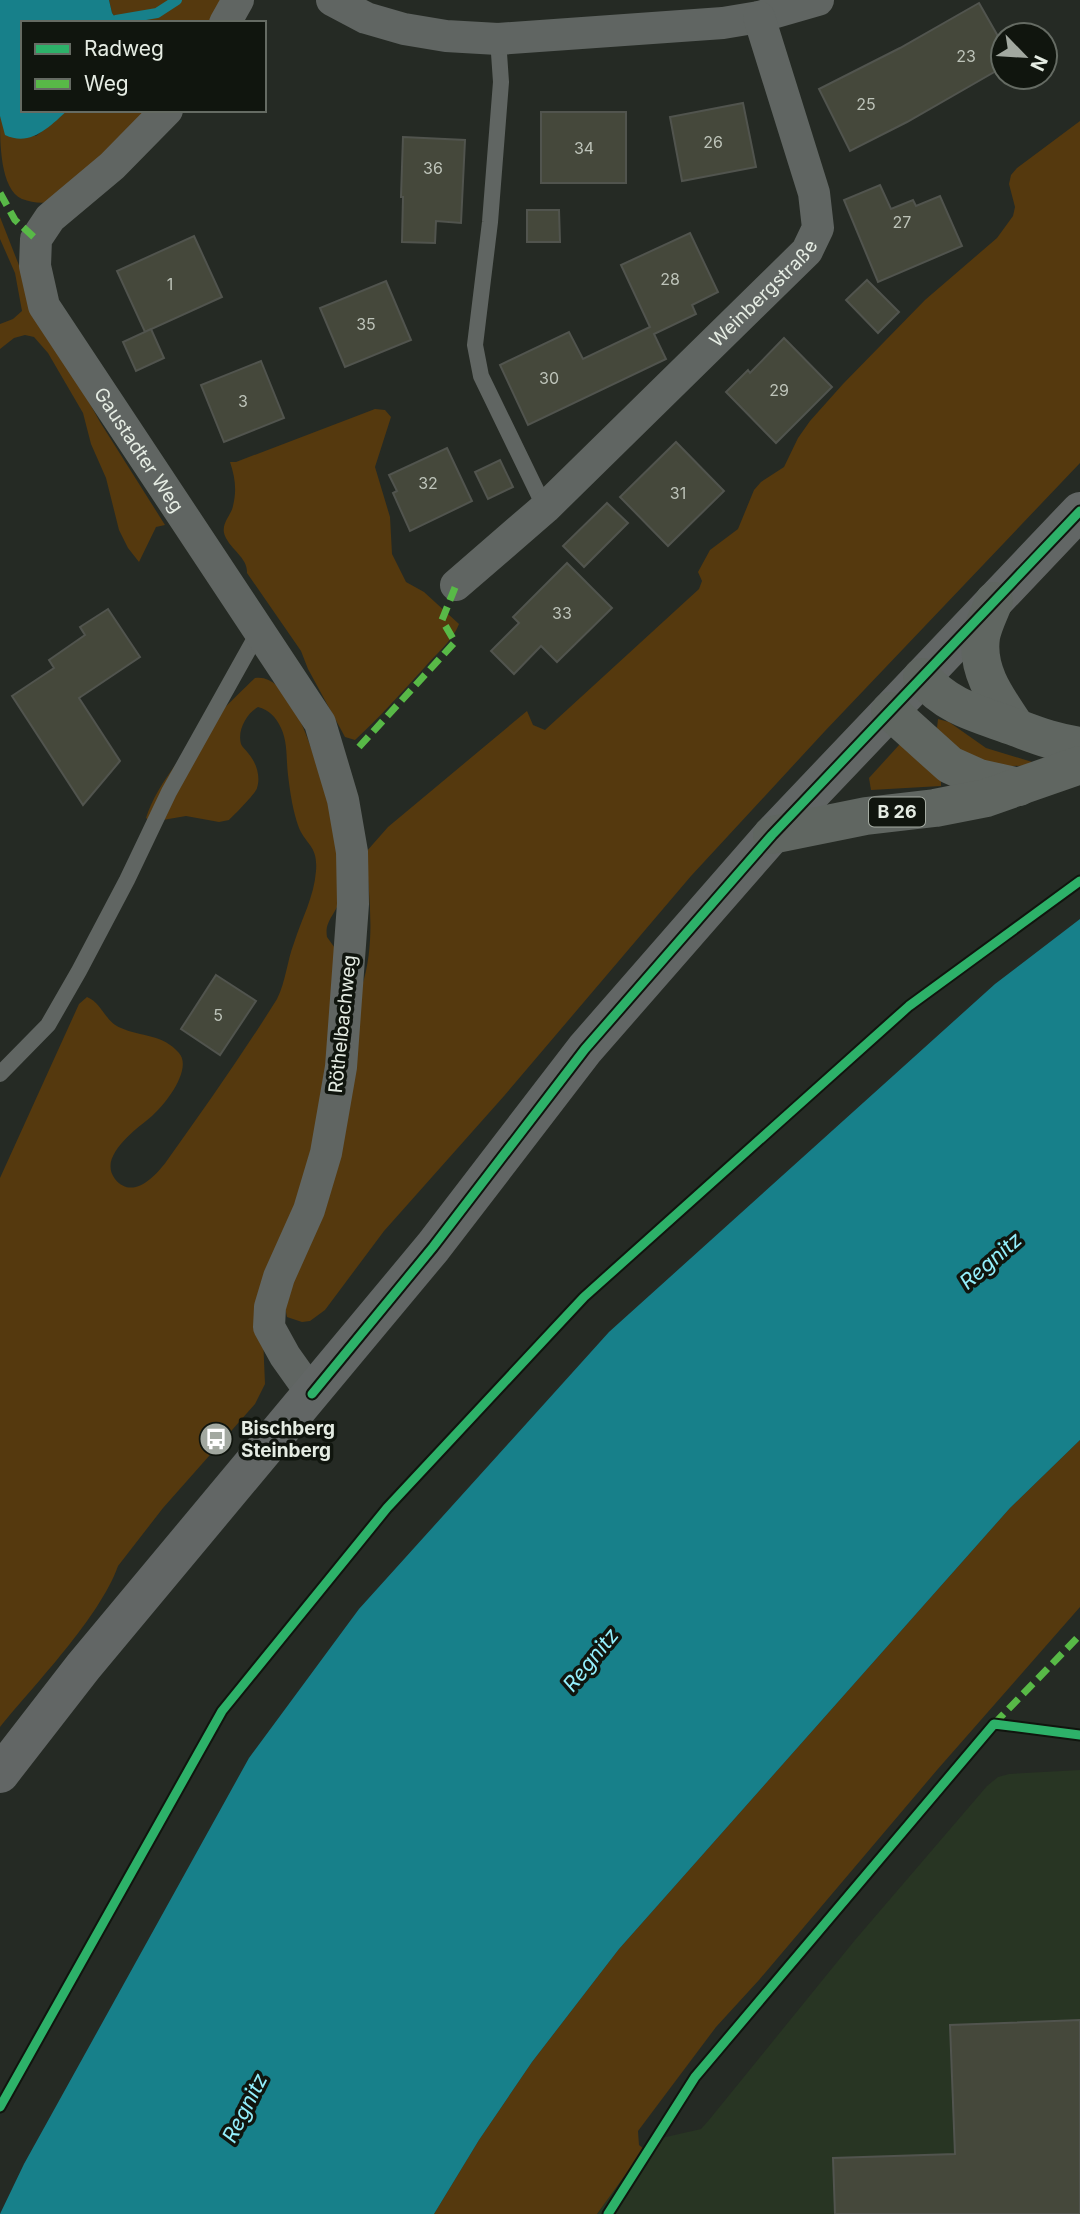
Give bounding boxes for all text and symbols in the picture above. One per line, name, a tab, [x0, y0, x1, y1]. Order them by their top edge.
legend	[21, 21, 266, 112]
north arrow	[989, 21, 1059, 91]
text: Radweg	[84, 36, 164, 61]
house number: 23	[956, 46, 976, 66]
text: N	[1025, 52, 1052, 74]
text: Weg	[84, 71, 129, 96]
house number: 25	[856, 94, 876, 114]
house number: 26	[703, 132, 723, 152]
house number: 34	[574, 138, 594, 158]
house number: 36	[423, 158, 443, 178]
house number: 27	[893, 212, 911, 232]
street label: Weinbergstraße	[705, 237, 822, 352]
house number: 28	[660, 269, 680, 289]
house number: 1	[167, 274, 173, 294]
house number: 35	[356, 314, 376, 334]
house number: 30	[539, 368, 559, 388]
house number: 29	[769, 380, 789, 400]
street label: Gaustadter Weg	[89, 383, 188, 517]
house number: 3	[238, 391, 248, 411]
house number: 32	[418, 473, 438, 493]
house number: 31	[670, 483, 686, 503]
house number: 33	[552, 603, 572, 623]
road number: B 26	[869, 798, 925, 826]
street label: Röthelbachweg	[324, 954, 361, 1094]
house number: 5	[213, 1005, 223, 1025]
water label: Regnitz	[954, 1227, 1027, 1294]
place label: Bischberg Steinberg	[241, 1417, 335, 1462]
bus stop icon: Bischberg Steinberg	[197, 1420, 235, 1458]
water label: Regnitz	[558, 1623, 624, 1696]
water label: Regnitz	[217, 2069, 273, 2146]

